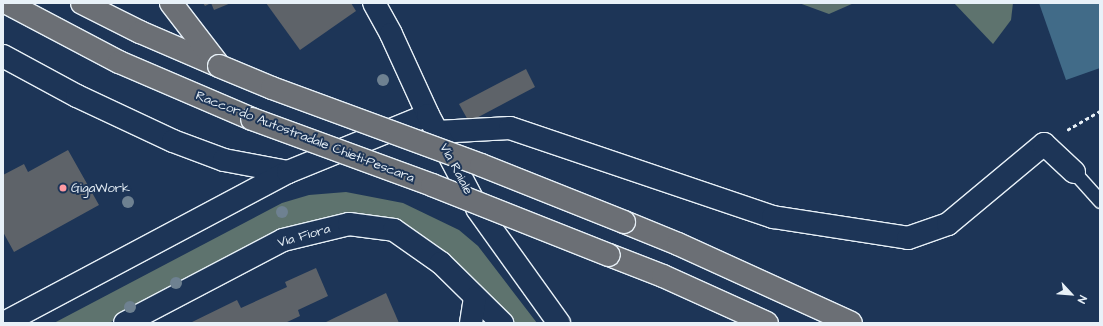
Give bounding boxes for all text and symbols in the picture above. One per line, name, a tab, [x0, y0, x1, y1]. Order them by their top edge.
street label: Raccordo Autostradale Chieti-Pescara	[193, 88, 417, 186]
street label: Via Raiale	[436, 141, 476, 197]
place label: GigaWork	[71, 180, 130, 196]
marker: GigaWork	[58, 183, 68, 193]
street label: Via Fiora	[276, 221, 332, 251]
north arrow	[1051, 274, 1091, 314]
text: N	[1074, 293, 1090, 306]

